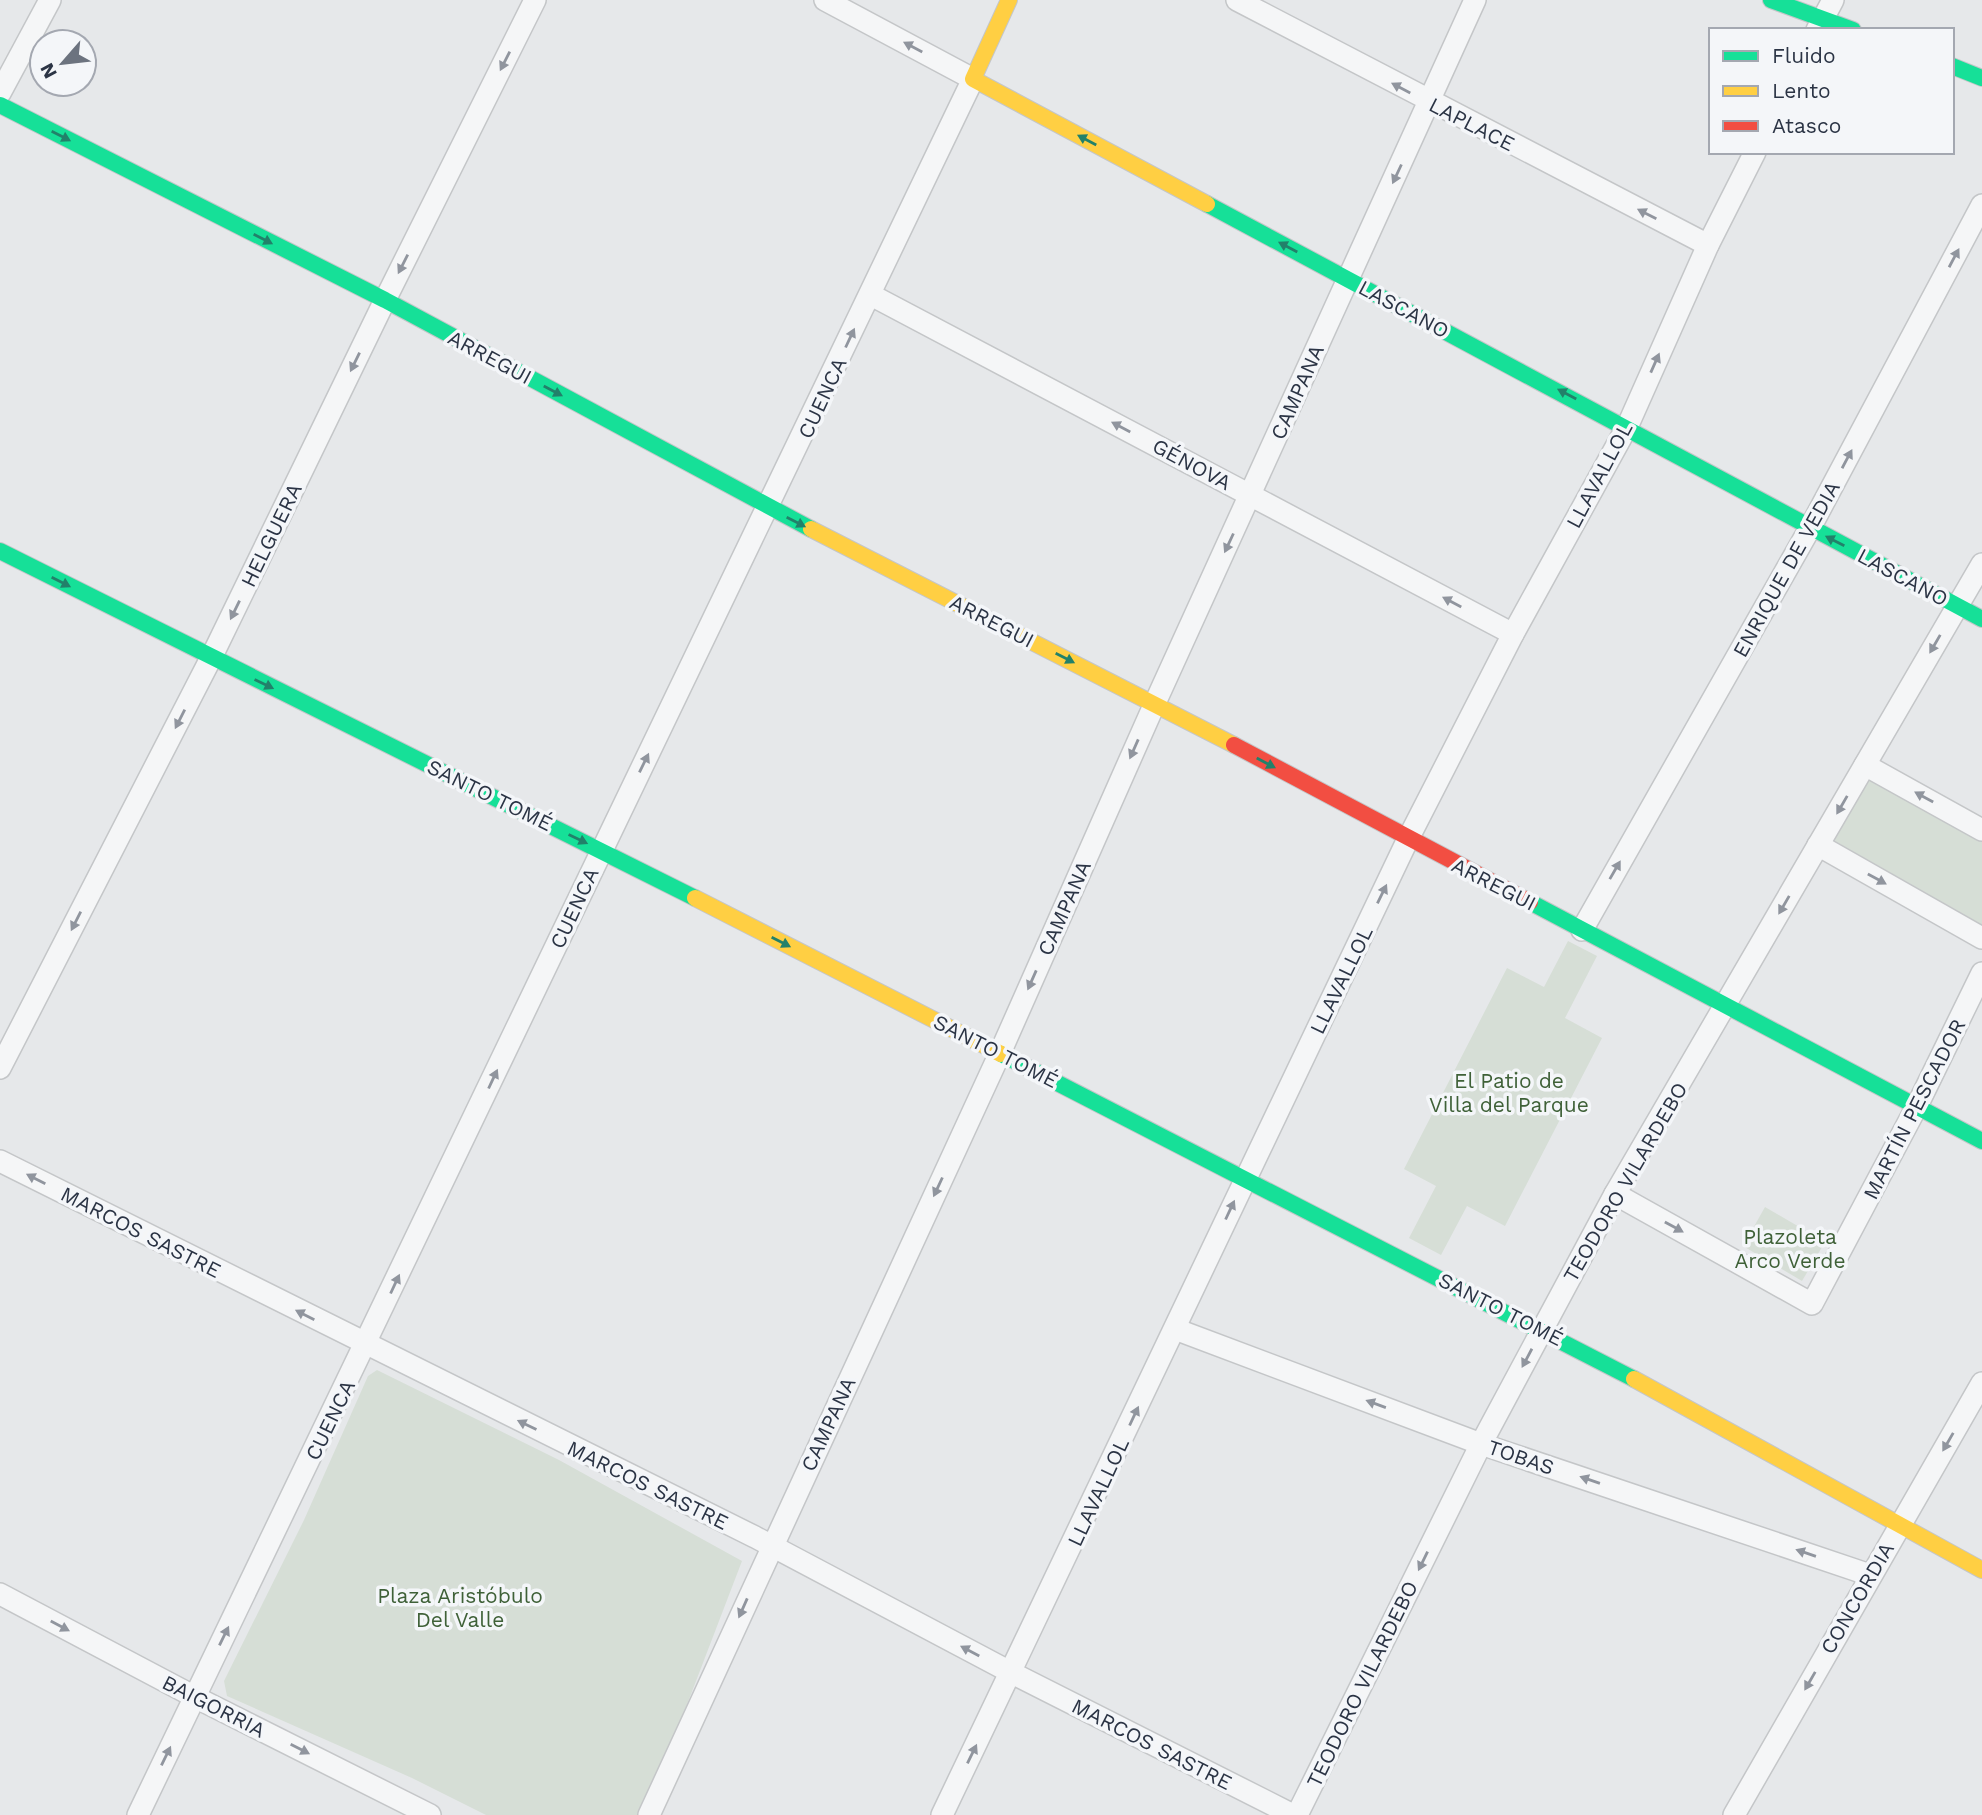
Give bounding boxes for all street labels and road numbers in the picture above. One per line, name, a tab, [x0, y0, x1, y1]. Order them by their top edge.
street label: LAPLACE	[1425, 92, 1519, 156]
street label: LASCANO	[1354, 275, 1454, 343]
street label: ARREGUI	[444, 325, 536, 389]
street label: CAMPANA	[1265, 341, 1329, 443]
street label: CUENCA	[792, 353, 852, 442]
street label: LLAVALLOL	[1561, 418, 1637, 532]
street label: GÉNOVA	[1148, 433, 1236, 495]
street label: ENRIQUE DE VEDIA	[1727, 477, 1845, 661]
street label: HELGUERA	[235, 479, 307, 591]
street label: LASCANO	[1853, 543, 1953, 611]
street label: ARREGUI	[946, 589, 1038, 653]
street label: SANTO TOMÉ	[423, 754, 557, 836]
street label: ARREGUI	[1448, 852, 1540, 916]
street label: CAMPANA	[1032, 857, 1096, 959]
street label: CUENCA	[544, 863, 604, 952]
street label: LLAVALLOL	[1304, 922, 1378, 1038]
street label: SANTO TOMÉ	[930, 1009, 1062, 1093]
street label: MARTÍN PESCADOR	[1858, 1014, 1970, 1204]
street label: TEODORO VILARDEBO	[1558, 1078, 1692, 1286]
street label: MARCOS SASTRE	[57, 1181, 225, 1283]
street label: SANTO TOMÉ	[1435, 1267, 1567, 1351]
street label: CAMPANA	[795, 1373, 861, 1475]
street label: CUENCA	[300, 1376, 360, 1464]
street label: LLAVALLOL	[1062, 1434, 1134, 1550]
street label: TOBAS	[1485, 1434, 1557, 1480]
street label: MARCOS SASTRE	[563, 1435, 733, 1535]
street label: CONCORDIA	[1815, 1538, 1899, 1658]
street label: TEODORO VILARDEBO	[1301, 1577, 1423, 1791]
street label: BAIGORRIA	[158, 1669, 270, 1743]
street label: MARCOS SASTRE	[1068, 1693, 1236, 1795]

